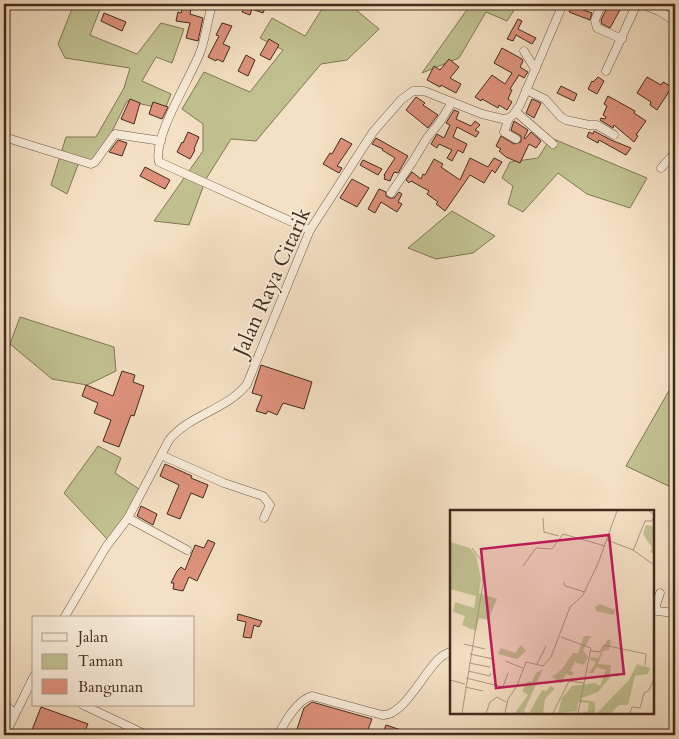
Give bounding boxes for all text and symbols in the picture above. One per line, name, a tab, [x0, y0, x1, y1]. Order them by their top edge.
street label: Jalan Raya Citarik	[225, 202, 318, 364]
inset map	[450, 510, 654, 714]
legend	[32, 616, 195, 706]
text: Jalan	[76, 627, 109, 647]
text: Taman	[78, 651, 124, 671]
text: Bangunan	[78, 677, 144, 697]

